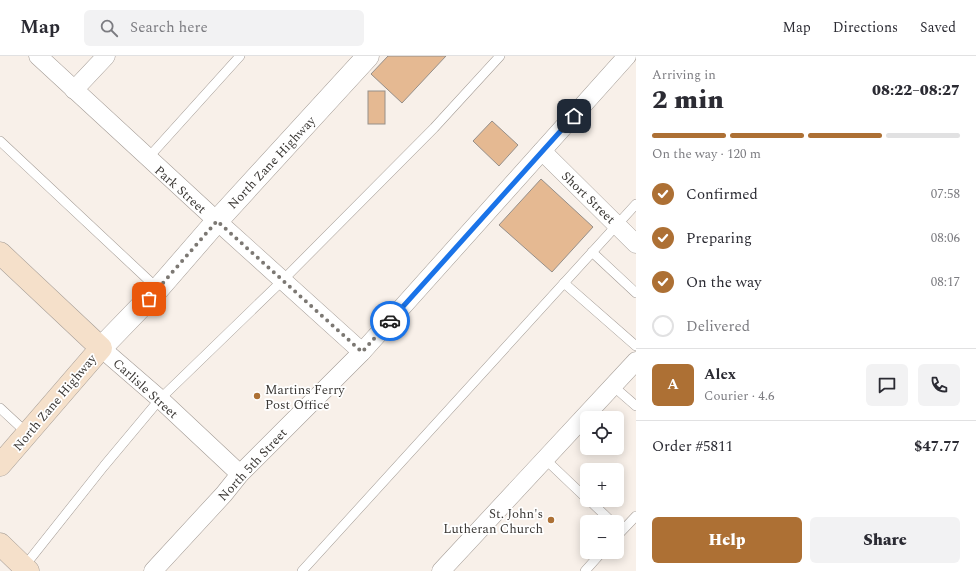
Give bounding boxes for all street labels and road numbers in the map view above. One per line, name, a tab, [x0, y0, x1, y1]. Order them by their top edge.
street label: North Zane Highway	[223, 111, 321, 214]
street label: Park Street	[150, 161, 211, 219]
street label: Short Street	[557, 167, 620, 229]
street label: North Zane Highway	[8, 349, 102, 455]
street label: Carlisle Street	[108, 354, 183, 424]
street label: North 5th Street	[213, 423, 292, 506]

